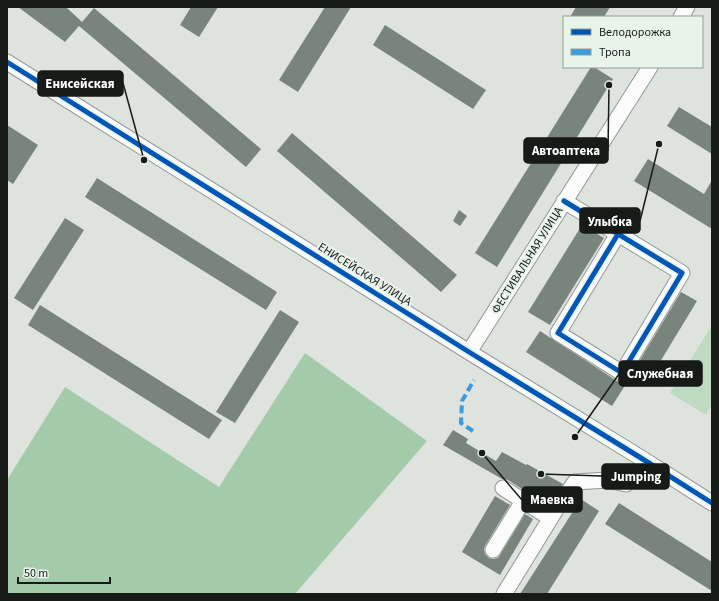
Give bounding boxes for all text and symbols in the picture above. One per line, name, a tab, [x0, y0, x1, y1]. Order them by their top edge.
legend	[563, 16, 703, 68]
text: Велодорожка	[599, 24, 671, 41]
text: Тропа	[599, 44, 631, 61]
callout: Енисейская	[38, 71, 123, 96]
text: Енисейская	[45, 75, 115, 93]
callout: Автоаптека	[524, 138, 608, 163]
text: Автоаптека	[531, 142, 600, 160]
street label: ФЕСТИВАЛЬНАЯ УЛИЦА	[488, 203, 567, 317]
callout: Улыбка	[580, 208, 640, 233]
text: Улыбка	[588, 213, 632, 231]
street label: ЕНИСЕЙСКАЯ УЛИЦА	[314, 239, 415, 310]
callout: Служебная	[619, 361, 702, 386]
text: Служебная	[627, 365, 693, 383]
callout: Jumping	[602, 464, 669, 489]
text: Jumping	[611, 468, 661, 486]
callout: Маевка	[522, 487, 582, 512]
text: Маевка	[530, 491, 574, 509]
scale bar	[18, 559, 110, 585]
text: 50 m	[24, 565, 48, 582]

